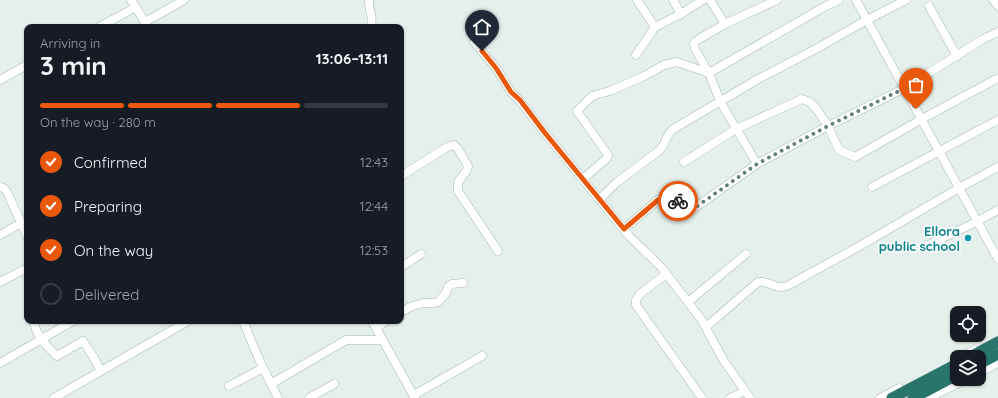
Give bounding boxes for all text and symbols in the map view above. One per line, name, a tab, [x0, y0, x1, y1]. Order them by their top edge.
pin	[465, 10, 499, 51]
icon: home	[471, 16, 493, 38]
text: Arriving in	[40, 35, 100, 51]
text: 3 min	[40, 49, 107, 82]
text: 13:06–13:11	[316, 49, 388, 68]
pin	[899, 68, 933, 109]
icon: bag	[905, 74, 927, 96]
text: On the way · 280 m	[40, 114, 156, 130]
icon: check	[40, 151, 62, 173]
text: Confirmed	[74, 153, 147, 172]
text: 12:43	[360, 154, 388, 170]
courier	[658, 181, 698, 221]
icon: bike	[667, 190, 689, 212]
icon: check	[40, 195, 62, 217]
text: Preparing	[74, 197, 142, 216]
text: 12:44	[360, 198, 388, 214]
place label: Ellora public school	[879, 223, 960, 254]
marker: Ellora public school	[963, 233, 973, 243]
icon: check	[40, 239, 62, 261]
text: On the way	[74, 241, 153, 260]
text: 12:53	[360, 242, 388, 258]
text: Delivered	[74, 285, 139, 304]
map controls	[950, 306, 986, 386]
button: locate	[950, 306, 986, 342]
button: layers	[950, 350, 986, 386]

